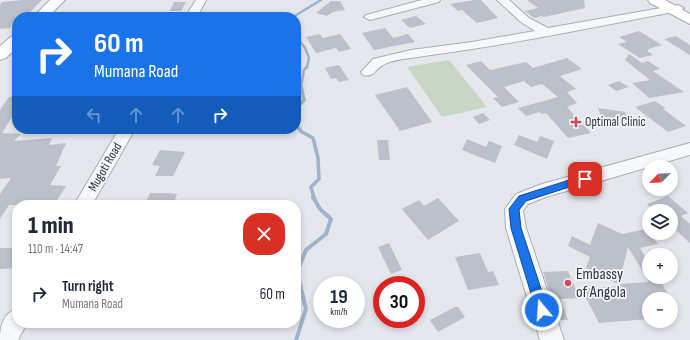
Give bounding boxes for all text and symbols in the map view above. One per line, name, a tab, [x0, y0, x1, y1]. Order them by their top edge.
text: 60 m	[94, 27, 143, 60]
icon: right	[28, 28, 80, 80]
text: Mumana Road	[94, 61, 178, 82]
icon: left	[83, 104, 105, 126]
icon: ahead	[125, 104, 147, 126]
icon: ahead	[167, 104, 189, 126]
icon: right	[209, 104, 231, 126]
place label: Optimal Clinic	[585, 114, 646, 130]
marker: Optimal Clinic	[570, 116, 582, 128]
street label: Mugoti Road	[85, 140, 125, 194]
north arrow	[642, 160, 678, 196]
map controls	[642, 160, 678, 328]
pin	[568, 162, 602, 196]
icon: arrive	[574, 168, 596, 190]
button: layers	[642, 204, 678, 240]
text: 1 min	[28, 211, 74, 240]
button: close	[243, 213, 285, 255]
text: 110 m · 14:47	[28, 241, 83, 257]
button: +	[642, 248, 678, 284]
place label: Embassy of Angola	[576, 265, 626, 302]
speed limit sign: 30	[373, 276, 425, 328]
text: Turn right	[62, 277, 114, 296]
marker: Embassy of Angola	[563, 278, 573, 288]
icon: right	[28, 283, 50, 305]
text: 60 m	[260, 285, 285, 304]
text: 19	[330, 285, 348, 309]
position arrow	[521, 289, 563, 331]
button: −	[642, 292, 678, 328]
text: Mumana Road	[62, 296, 123, 312]
text: km/h	[330, 306, 348, 318]

